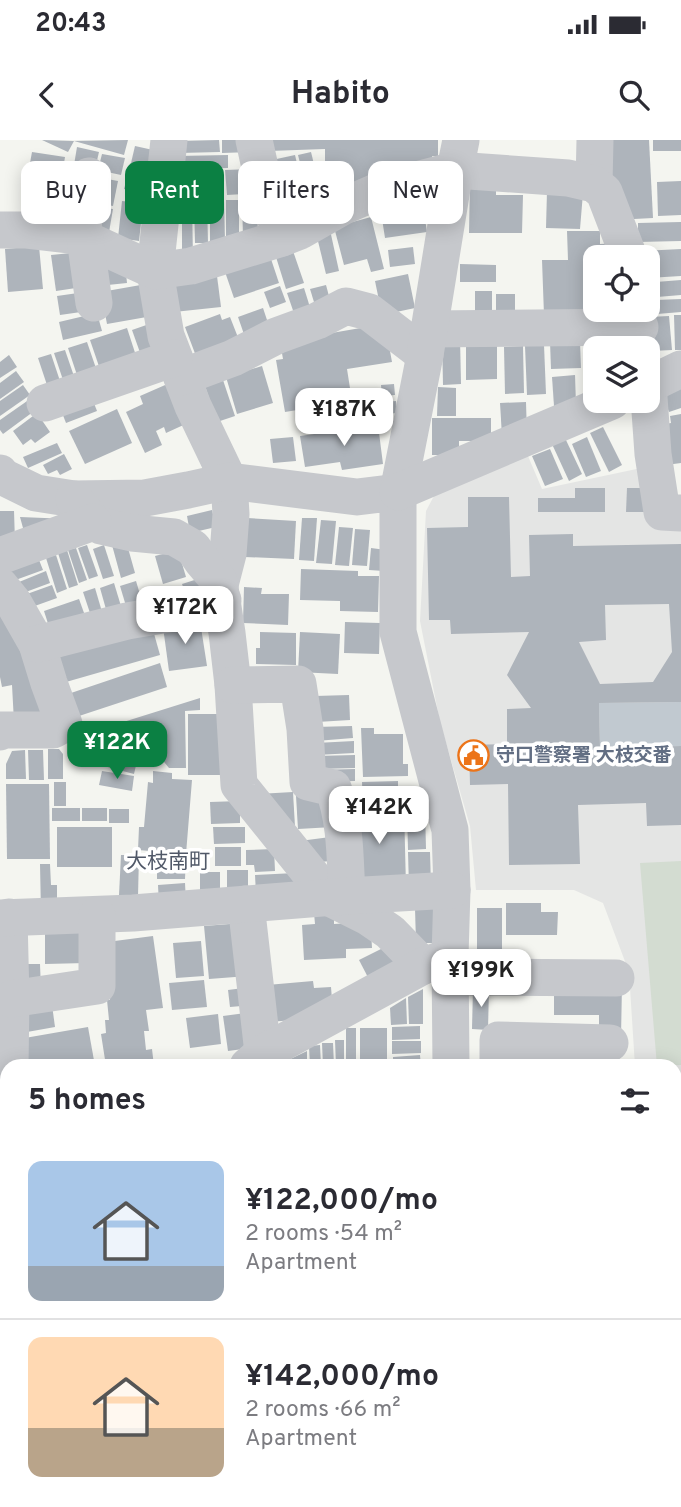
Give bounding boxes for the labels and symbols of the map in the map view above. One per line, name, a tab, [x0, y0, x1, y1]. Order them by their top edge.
pin: ¥187K	[295, 388, 393, 448]
pin: ¥172K	[136, 587, 234, 646]
pin: ¥122K	[68, 722, 166, 781]
public building icon: 守口警察署 大枝交番	[456, 739, 490, 773]
place label: 守口警察署 大枝交番	[496, 744, 672, 768]
pin: ¥142K	[330, 786, 428, 846]
district label: 大枝南町	[126, 849, 210, 876]
pin: ¥199K	[432, 950, 530, 1009]

